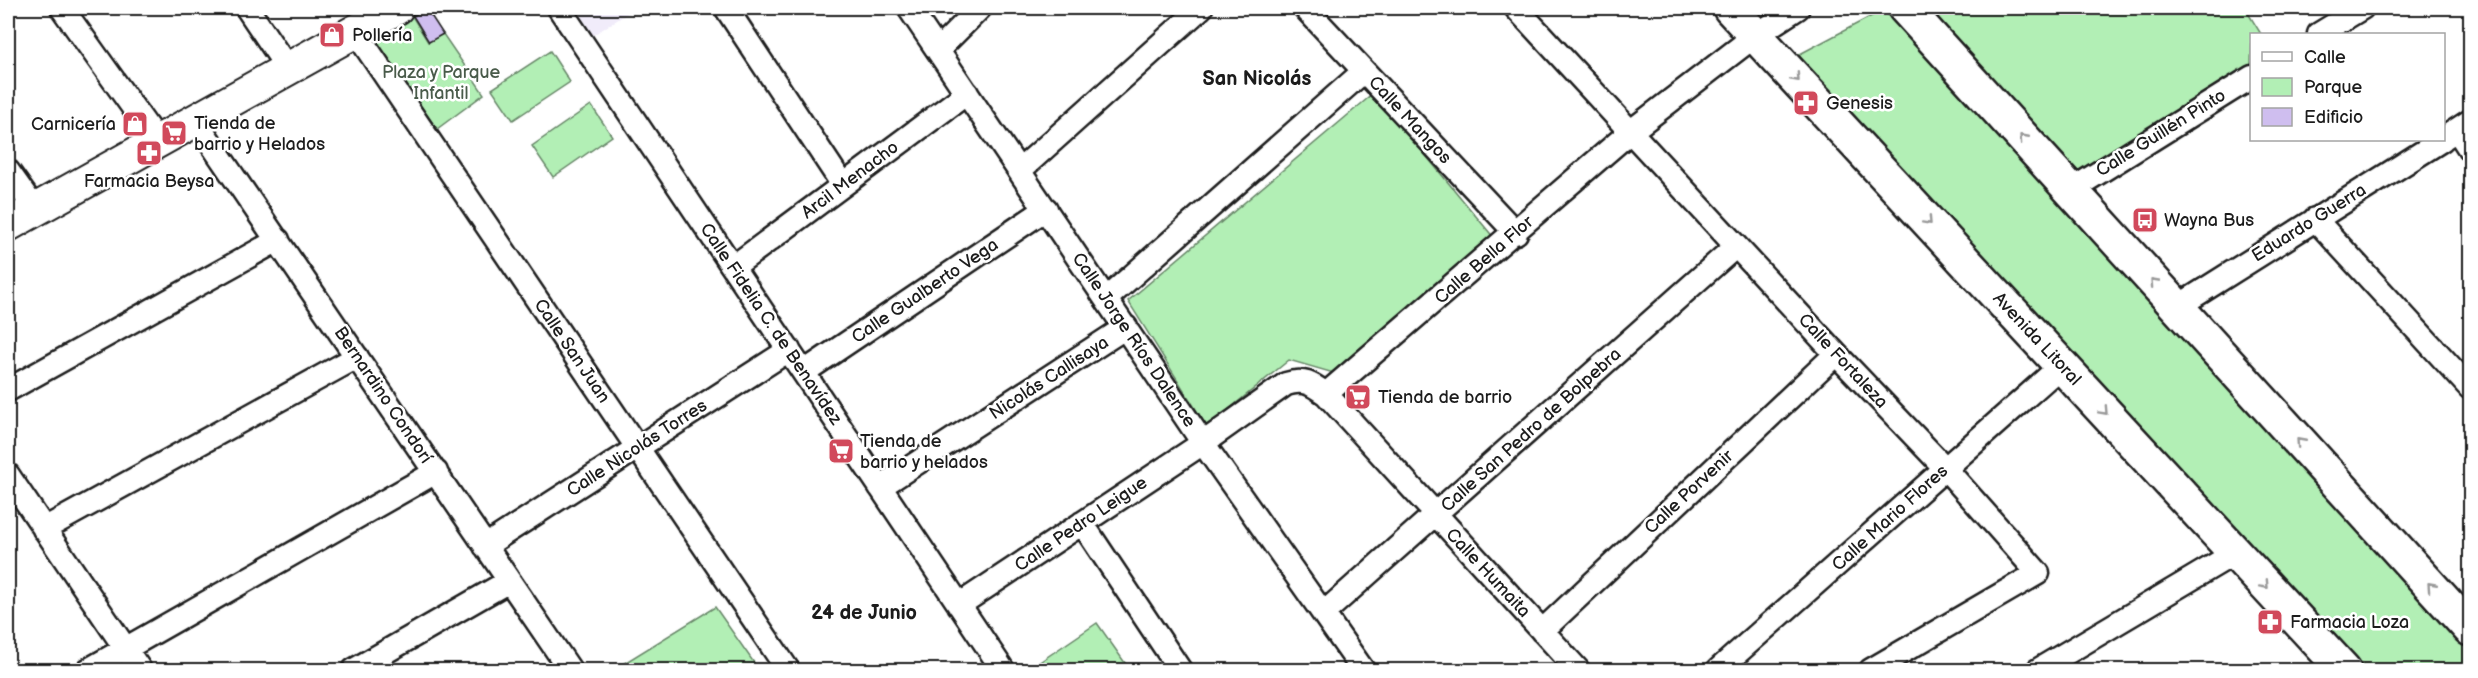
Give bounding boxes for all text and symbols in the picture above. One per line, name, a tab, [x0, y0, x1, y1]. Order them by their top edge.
shop icon: Pollería	[317, 20, 347, 50]
place label: Pollería	[352, 25, 412, 46]
legend	[2250, 33, 2445, 141]
text: Calle	[2304, 47, 2346, 68]
park label: Plaza y Parque Infantil	[382, 62, 500, 104]
district label: San Nicolás	[1203, 67, 1312, 91]
street label: Calle Mangos	[1364, 72, 1456, 168]
one-way arrow	[1789, 72, 1800, 82]
text: Parque	[2304, 77, 2362, 98]
street label: Calle Guillén Pinto	[2092, 85, 2230, 181]
pharmacy icon: Genesis	[1791, 88, 1821, 118]
place label: Genesis	[1826, 93, 1893, 114]
text: Edificio	[2304, 107, 2363, 128]
shop icon: Carnicería	[120, 109, 150, 139]
place label: Tienda de barrio y Helados	[194, 113, 325, 155]
place label: Carnicería	[31, 114, 116, 135]
supermarket icon: Tienda de barrio y Helados	[159, 118, 189, 148]
one-way arrow	[2019, 134, 2030, 144]
street label: Arcil Menacho	[797, 137, 903, 223]
pharmacy icon: Farmacia Beysa	[134, 138, 164, 168]
place label: Farmacia Beysa	[84, 171, 214, 192]
street label: Eduardo Guerra	[2248, 179, 2370, 267]
bus stop icon: Wayna Bus	[2130, 205, 2160, 235]
place label: Wayna Bus	[2164, 210, 2254, 231]
street label: Calle Bella Flor	[1430, 211, 1538, 309]
one-way arrow	[1921, 214, 1932, 225]
street label: Calle Fidelia C. de Benavídez	[696, 219, 847, 429]
street label: Calle Gualberto Vega	[848, 234, 1002, 348]
street label: Calle Jorge Ríos Dalence	[1068, 249, 1200, 431]
one-way arrow	[2150, 278, 2161, 289]
street label: Avenida Litoral	[1989, 288, 2085, 390]
street label: Calle San Juan	[529, 295, 615, 407]
street label: Calle Fortaleza	[1794, 309, 1892, 413]
street label: Bernardino Condorí	[329, 323, 437, 468]
street label: Nicolás Callisaya	[986, 332, 1112, 424]
street label: Calle San Pedro de Bolpebra	[1437, 344, 1625, 516]
supermarket icon: Tienda de barrio	[1343, 382, 1373, 412]
place label: Tienda de barrio	[1378, 387, 1512, 408]
street label: Calle Nicolás Torres	[563, 395, 711, 501]
one-way arrow	[2097, 404, 2108, 414]
place label: Tienda de barrio y helados	[860, 431, 988, 473]
supermarket icon: Tienda de barrio y helados	[826, 436, 856, 466]
one-way arrow	[2296, 438, 2307, 448]
street label: Calle Porvenir	[1640, 445, 1738, 538]
street label: Calle Mario Flores	[1828, 460, 1952, 575]
street label: Calle Pedro Leigue	[1011, 472, 1151, 576]
street label: Calle Humaita	[1441, 524, 1535, 622]
one-way arrow	[2258, 578, 2269, 588]
one-way arrow	[2427, 582, 2438, 593]
district label: 24 de Junio	[811, 601, 917, 625]
pharmacy icon: Farmacia Loza	[2255, 607, 2285, 637]
place label: Farmacia Loza	[2290, 612, 2409, 633]

